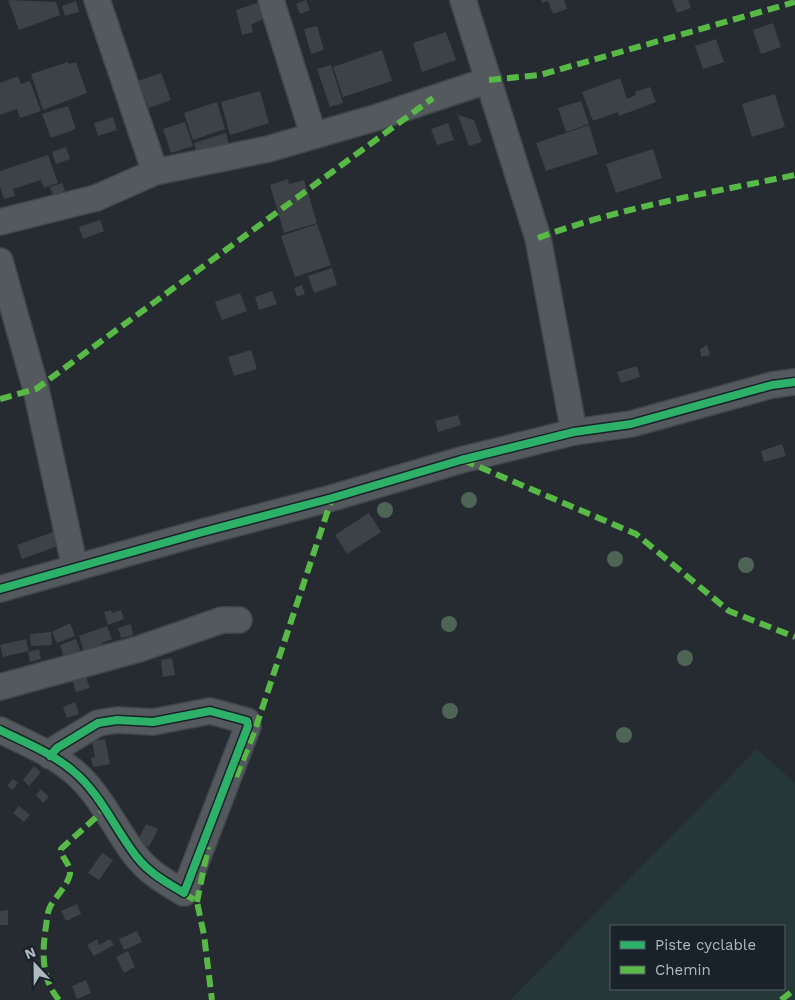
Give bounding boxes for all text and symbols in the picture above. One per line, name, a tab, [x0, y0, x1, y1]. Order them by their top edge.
legend	[610, 925, 785, 990]
text: Piste cyclable	[655, 936, 756, 954]
north arrow	[10, 940, 60, 990]
text: N	[22, 944, 38, 962]
text: Chemin	[655, 961, 711, 979]

